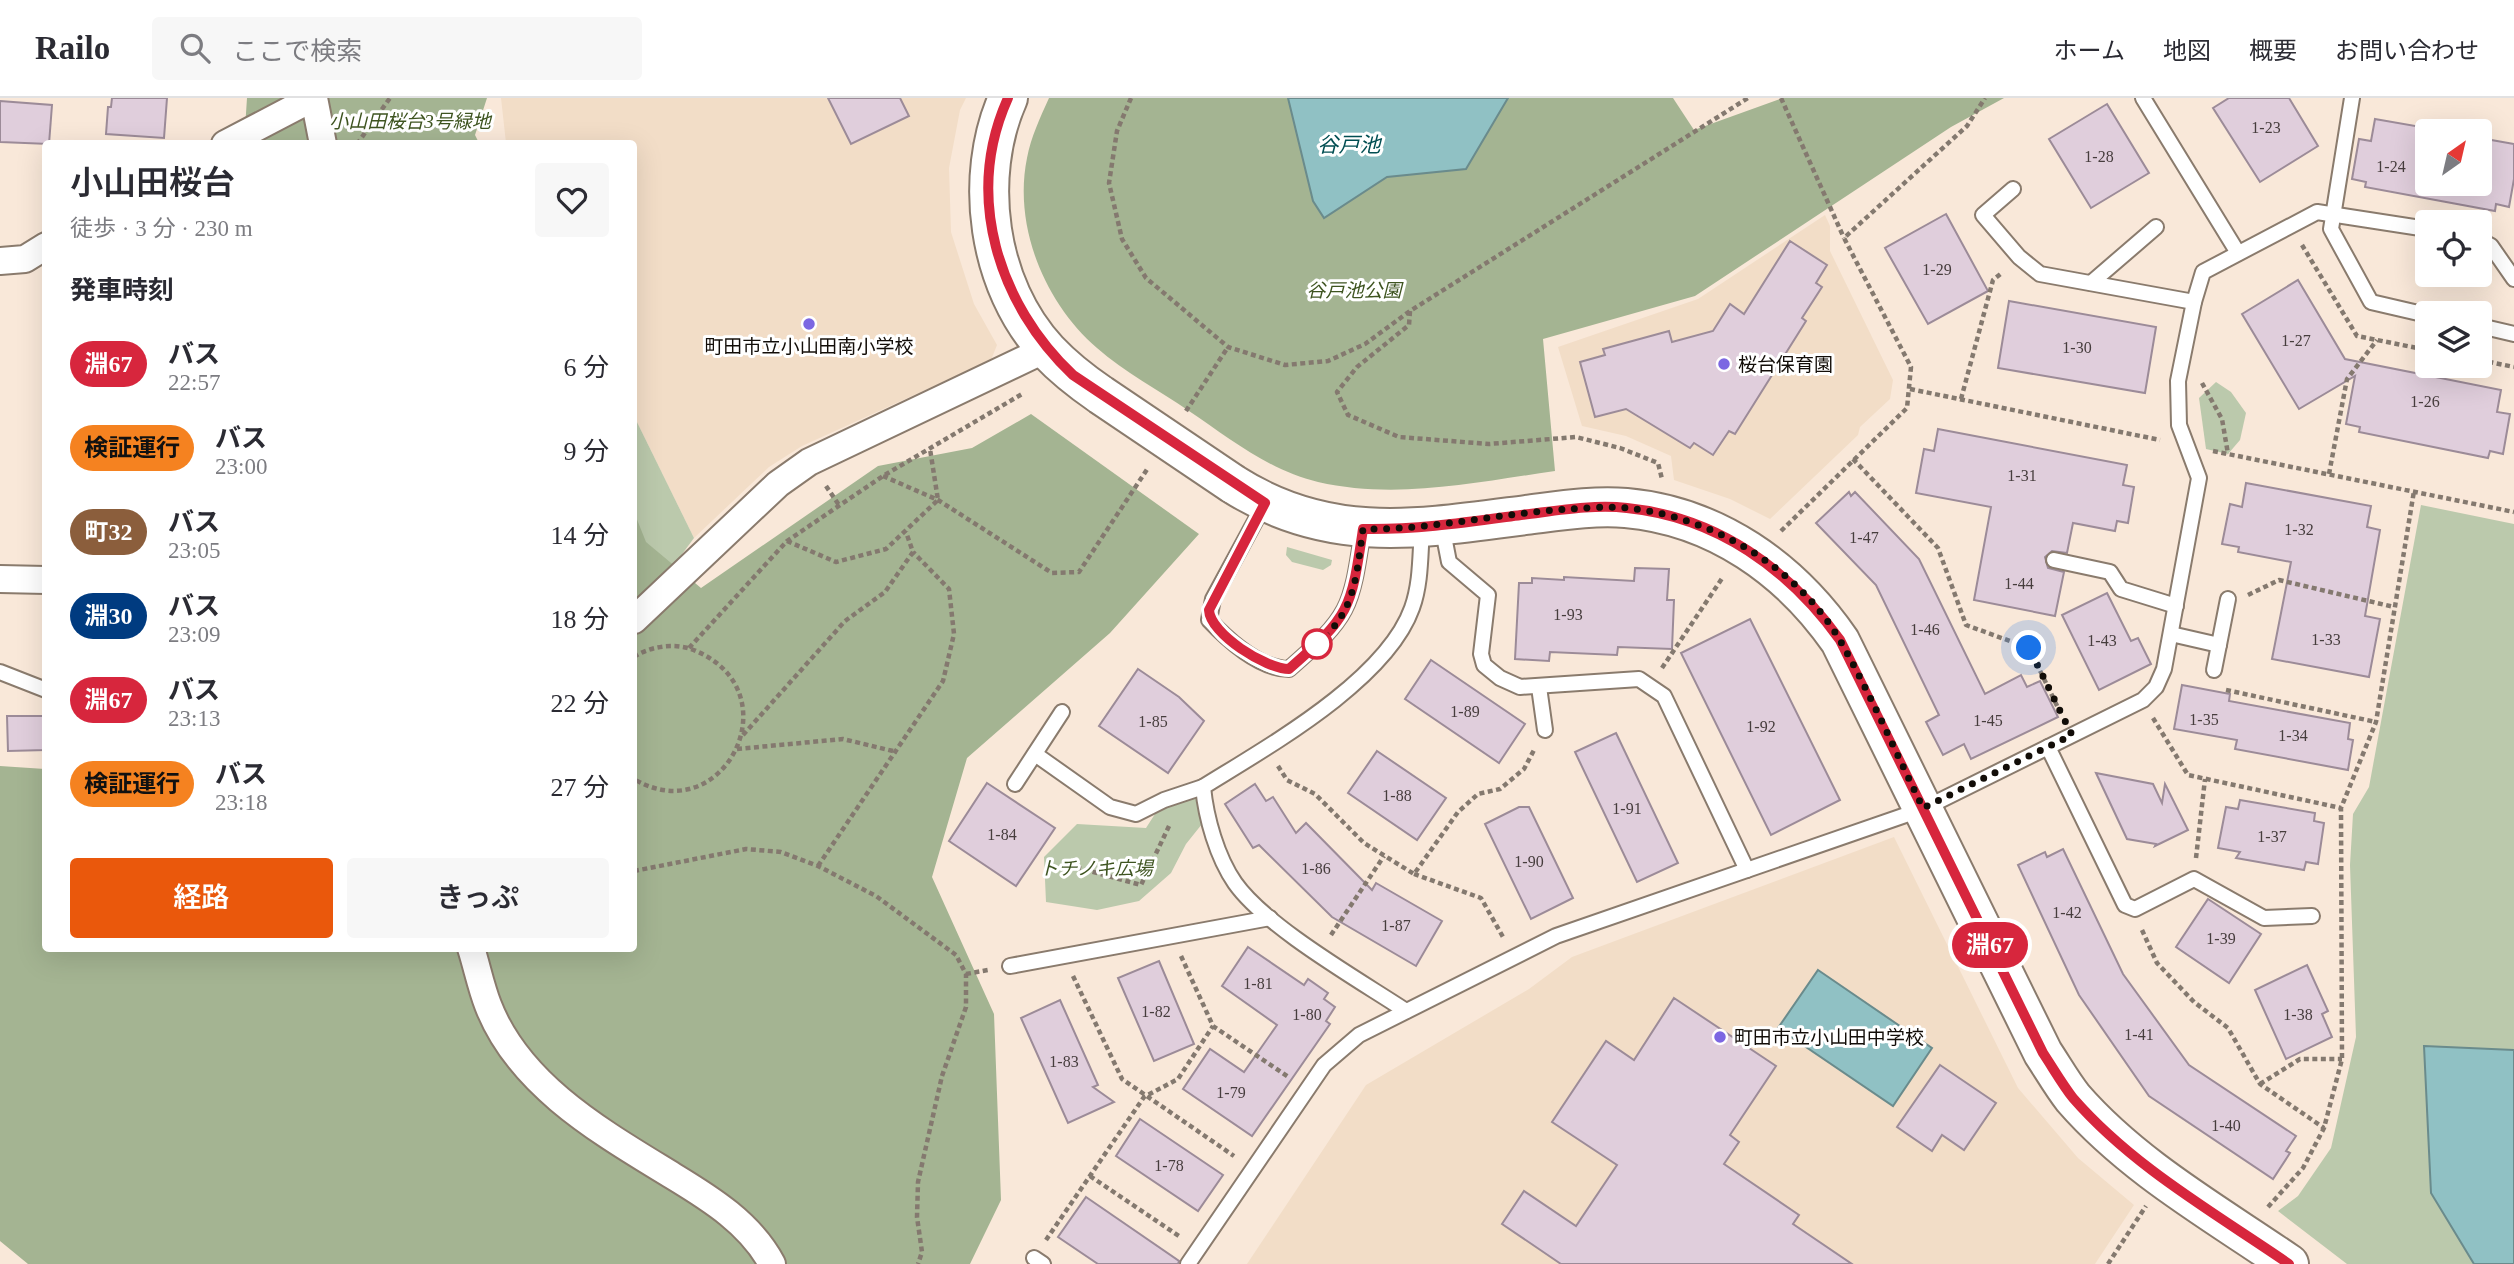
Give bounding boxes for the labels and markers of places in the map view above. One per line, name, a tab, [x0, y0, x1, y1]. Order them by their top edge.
marker: 町田市立小山田南小学校	[801, 316, 817, 332]
place label: 町田市立小山田南小学校	[704, 336, 914, 357]
place label: 桜台保育園	[1738, 354, 1833, 375]
marker: 桜台保育園	[1716, 356, 1732, 372]
unlabelled marker	[1302, 629, 1332, 659]
place label: 町田市立小山田中学校	[1734, 1027, 1924, 1048]
marker: 町田市立小山田中学校	[1712, 1029, 1728, 1045]

